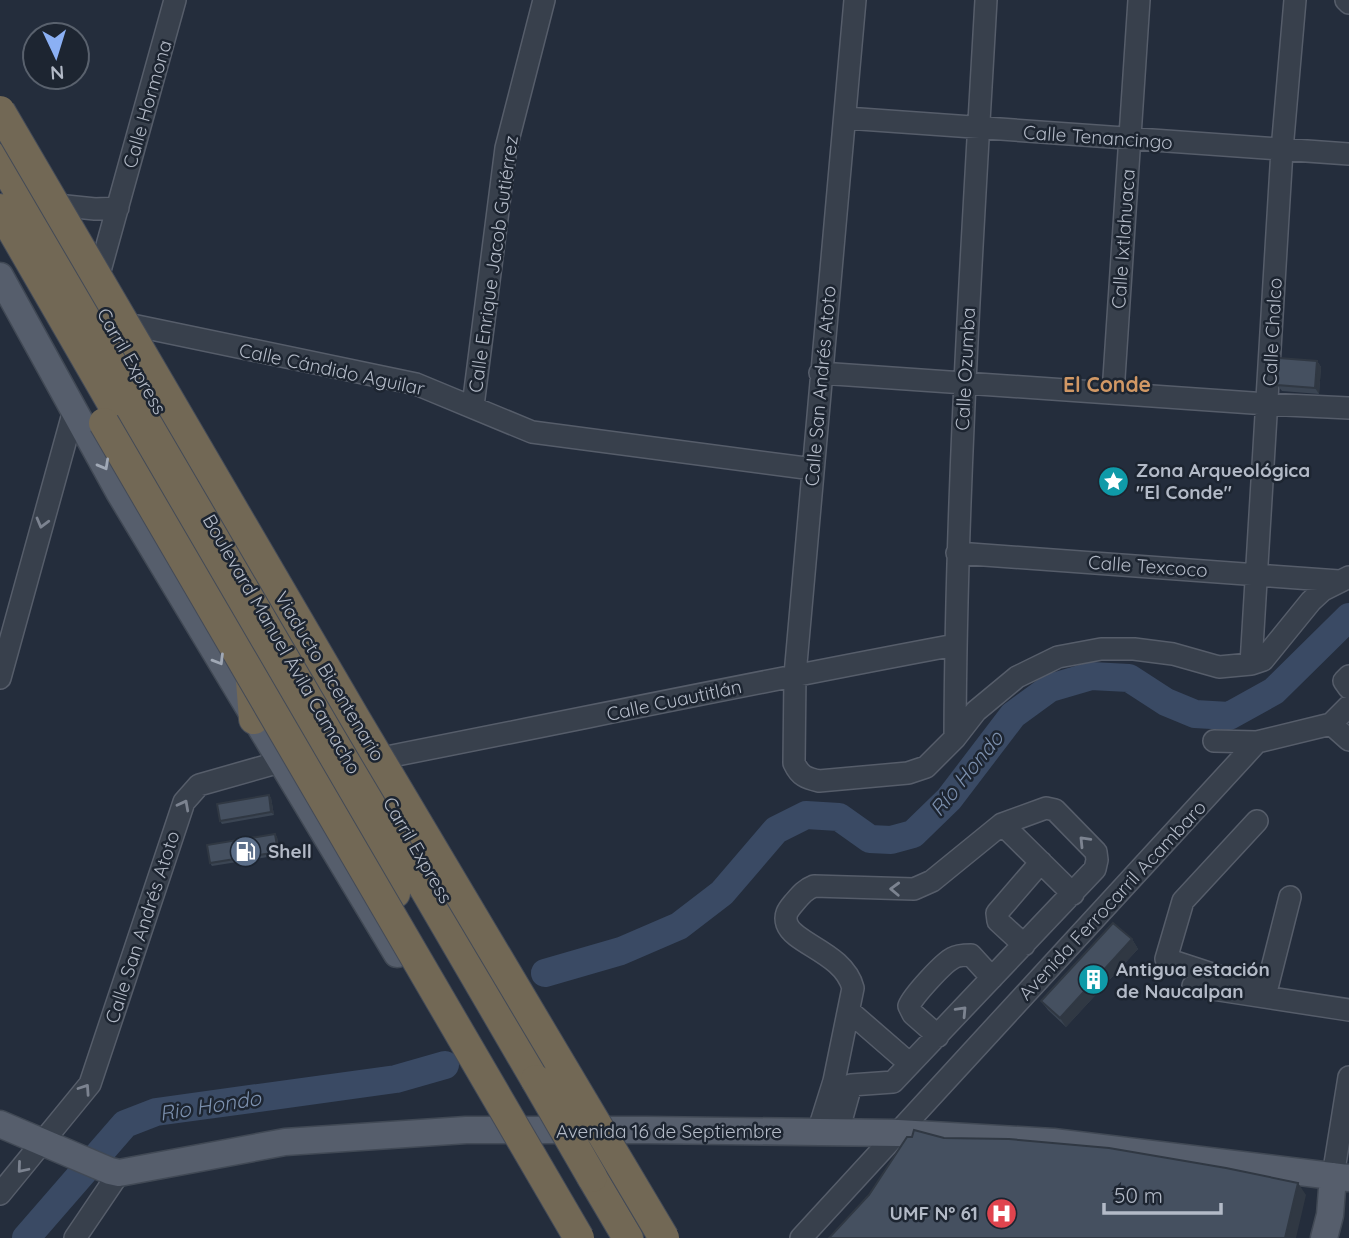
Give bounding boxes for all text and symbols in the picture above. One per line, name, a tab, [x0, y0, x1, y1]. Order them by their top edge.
north arrow	[21, 21, 91, 91]
street label: Calle Hormona	[117, 37, 177, 171]
text: N	[49, 61, 65, 85]
street label: Calle Tenancingo	[1023, 120, 1173, 154]
street label: Calle Enrique Jacob Gutiérrez	[463, 134, 523, 394]
street label: Calle Ixtlahuaca	[1106, 168, 1140, 310]
street label: Calle Chalco	[1257, 277, 1287, 387]
street label: Calle San Andrés Atoto	[799, 285, 841, 487]
street label: Carril Express	[92, 303, 172, 419]
street label: Calle Ozumba	[950, 307, 980, 431]
street label: Calle Cándido Aguilar	[237, 338, 428, 401]
district label: El Conde	[1063, 371, 1151, 397]
one-way arrow	[96, 457, 109, 470]
place label: Zona Arqueológica "El Conde"	[1136, 458, 1310, 504]
place icon: Zona Arqueológica "El Conde"	[1096, 464, 1130, 498]
street label: Boulevard Manuel Ávila Camacho	[198, 510, 366, 778]
one-way arrow	[36, 517, 51, 529]
street label: Calle Texcoco	[1087, 550, 1209, 582]
street label: Viaducto Bicentenario	[270, 587, 390, 765]
one-way arrow	[211, 653, 224, 666]
street label: Calle Cuautitlán	[604, 674, 744, 726]
water label: Río Hondo	[924, 724, 1009, 821]
street label: Carril Express	[378, 792, 458, 908]
street label: Avenida Ferrocarril Acambaro	[1013, 795, 1211, 1005]
one-way arrow	[176, 800, 190, 813]
street label: Calle San Andrés Atoto	[100, 828, 184, 1026]
fuel station icon: Shell	[228, 834, 262, 868]
one-way arrow	[1080, 836, 1093, 849]
place label: Shell	[268, 839, 312, 863]
one-way arrow	[889, 881, 900, 896]
place label: Antigua estación de Naucalpan	[1116, 957, 1270, 1003]
building icon: Antigua estación de Naucalpan	[1076, 963, 1110, 997]
one-way arrow	[954, 1006, 966, 1019]
one-way arrow	[77, 1084, 89, 1097]
water label: Rio Hondo	[157, 1084, 264, 1126]
street label: Avenida 16 de Septiembre	[556, 1119, 782, 1143]
one-way arrow	[18, 1160, 30, 1173]
scale bar	[1104, 1172, 1221, 1216]
text: 50 m	[1114, 1182, 1163, 1208]
hospital icon: UMF Nº 61	[984, 1196, 1018, 1230]
place label: UMF Nº 61	[890, 1201, 978, 1225]

